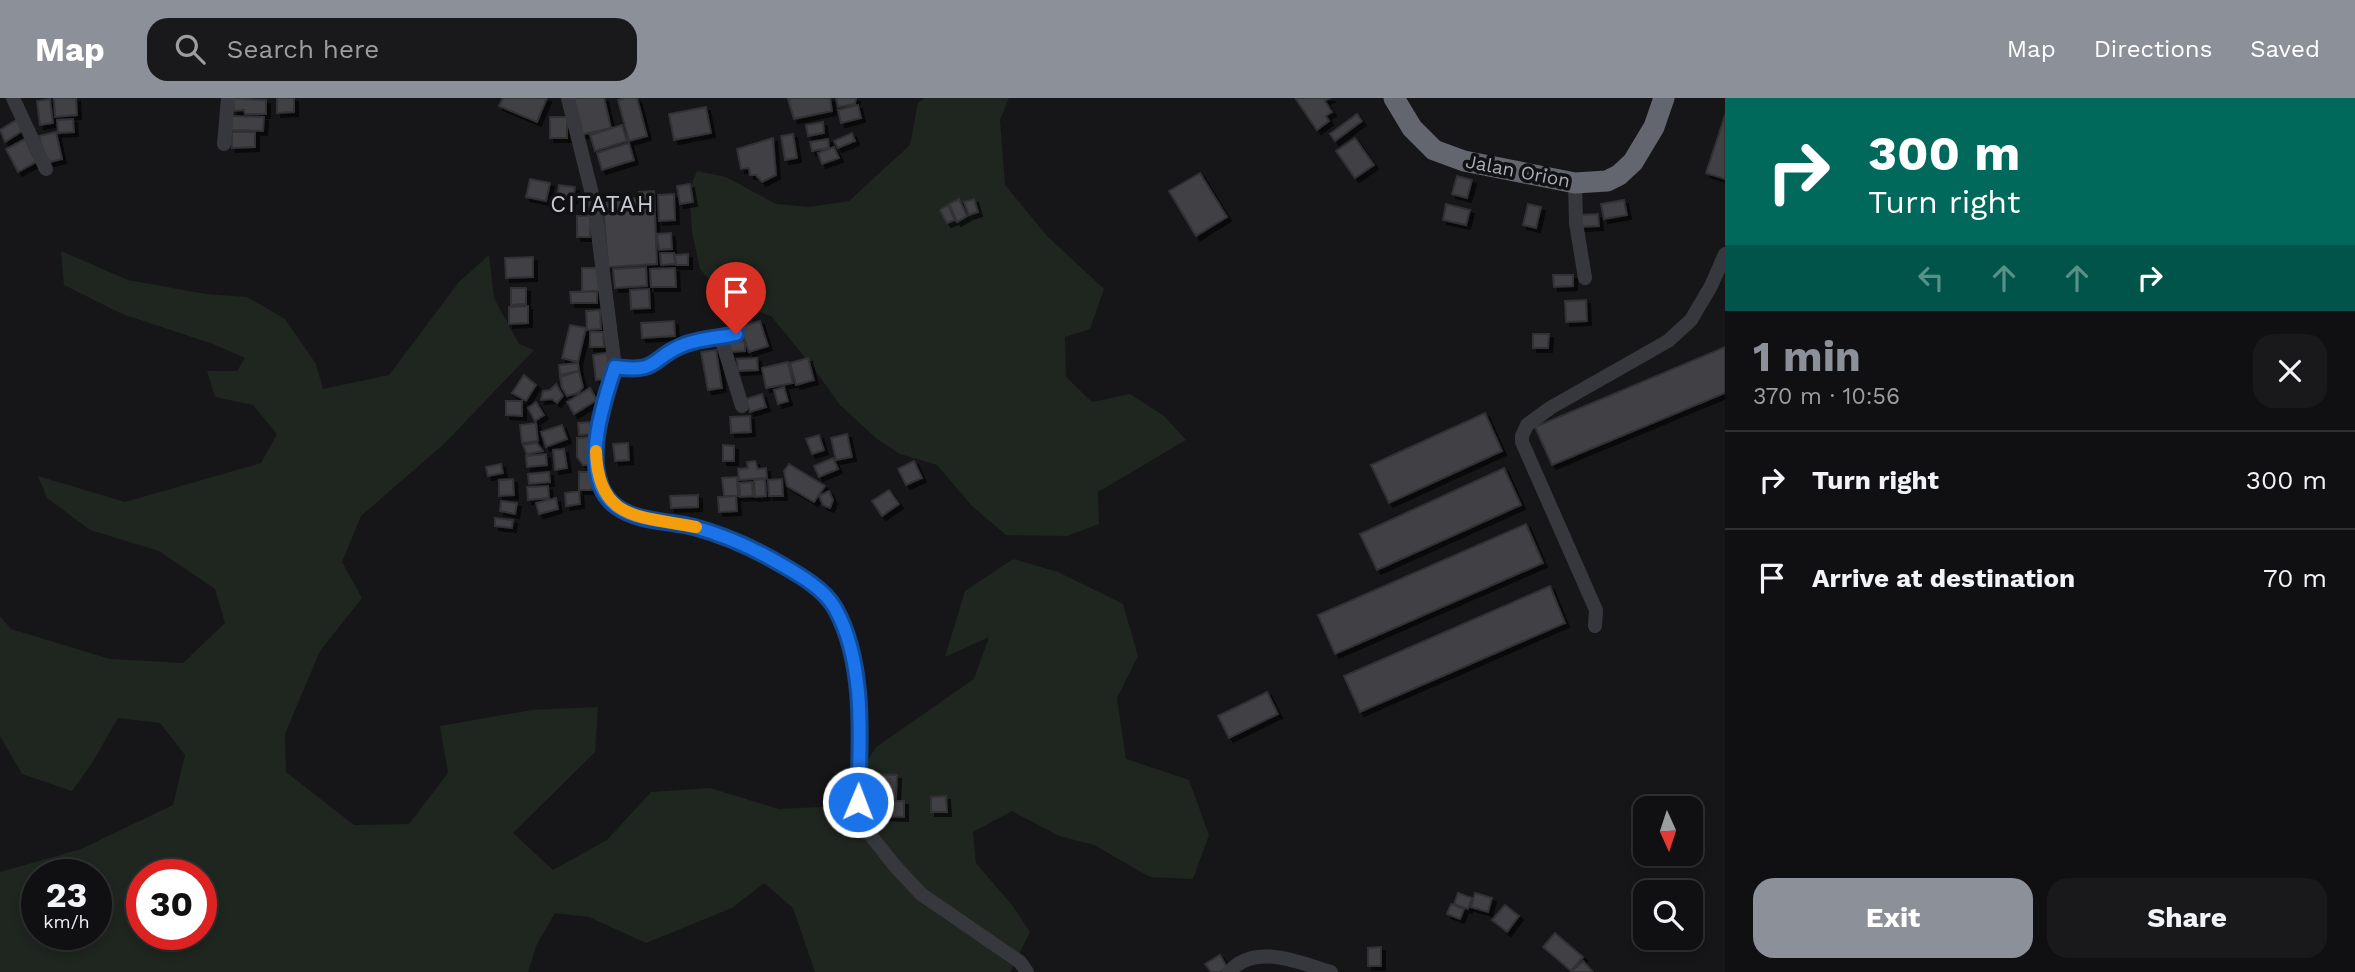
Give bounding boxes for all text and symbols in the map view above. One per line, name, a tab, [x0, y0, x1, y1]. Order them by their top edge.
search box	[147, 18, 637, 81]
text: Map	[35, 30, 105, 69]
icon: search	[171, 30, 209, 68]
text: Search here	[227, 34, 379, 64]
text: Map	[2007, 35, 2056, 63]
text: Directions	[2094, 35, 2212, 63]
text: Saved	[2250, 35, 2320, 63]
text: 300 m	[1868, 124, 2020, 182]
icon: right	[1753, 126, 1844, 217]
street label: Jalan Orion	[1464, 150, 1572, 192]
text: Turn right	[1868, 183, 2020, 221]
district label: CITATAH	[550, 191, 656, 218]
icon: left	[1912, 259, 1950, 297]
icon: ahead	[1985, 259, 2023, 297]
icon: ahead	[2058, 259, 2096, 297]
icon: right	[2131, 259, 2169, 297]
pin	[706, 262, 766, 334]
icon: arrive	[717, 273, 755, 311]
text: 1 min	[1753, 332, 1861, 381]
button: close	[2253, 334, 2327, 408]
text: 370 m · 10:56	[1753, 383, 1900, 410]
icon: right	[1753, 461, 1791, 499]
text: Turn right	[1812, 465, 1939, 495]
text: 300 m	[2246, 465, 2327, 495]
icon: arrive	[1753, 559, 1791, 597]
text: Arrive at destination	[1812, 563, 2075, 593]
text: 70 m	[2263, 563, 2327, 593]
position arrow	[821, 765, 895, 839]
north arrow	[1633, 796, 1703, 866]
map controls	[1633, 796, 1703, 950]
speed limit sign: 30	[126, 859, 217, 950]
text: 23	[46, 874, 87, 916]
button: Exit	[1753, 878, 2033, 958]
button: Share	[2047, 878, 2327, 958]
button: search	[1633, 880, 1703, 950]
text: km/h	[43, 911, 90, 932]

